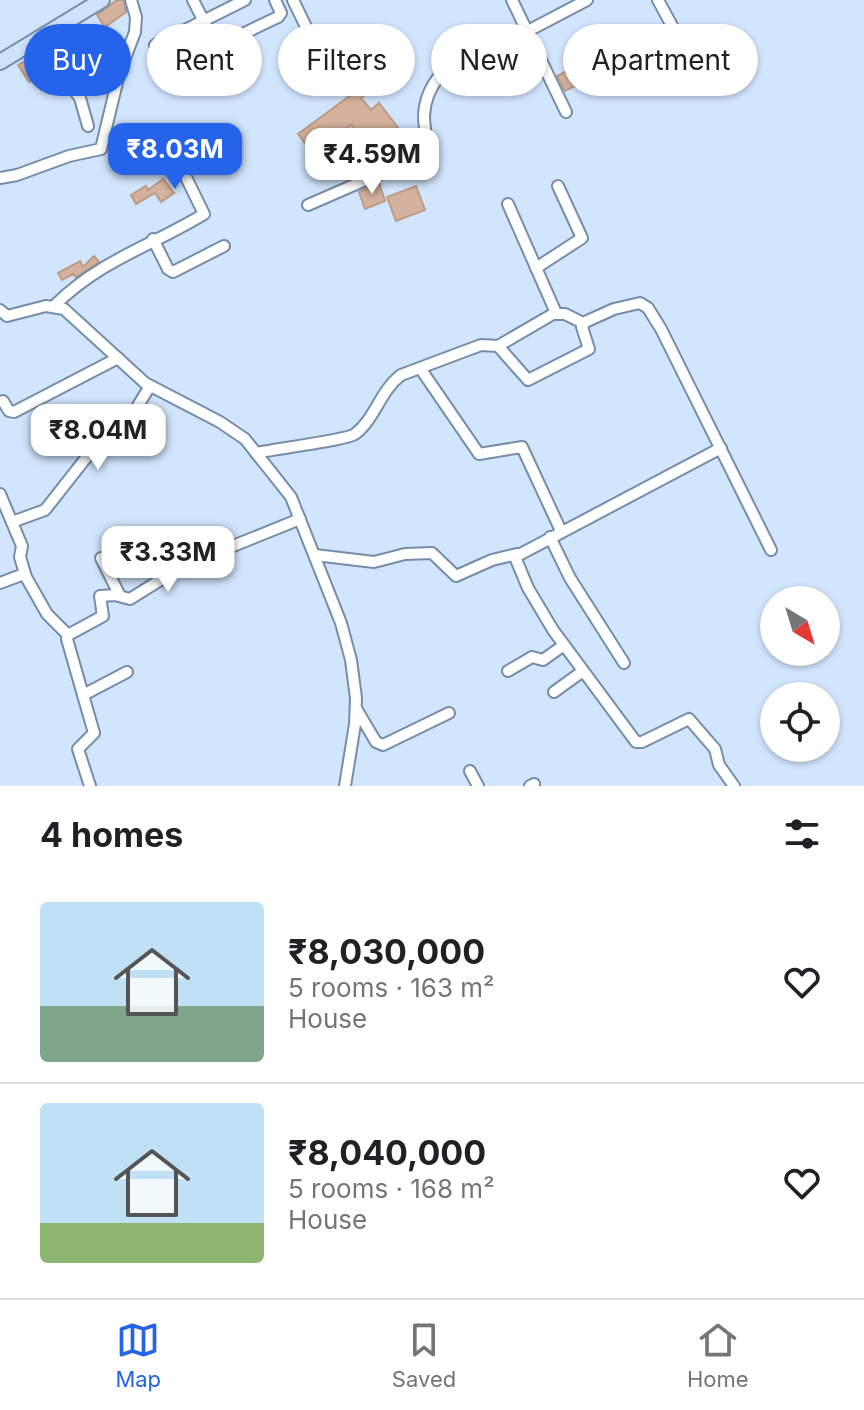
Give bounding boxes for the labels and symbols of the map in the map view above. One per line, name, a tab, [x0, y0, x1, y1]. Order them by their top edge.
pin: ₹8.03M	[110, 123, 240, 191]
pin: ₹4.59M	[307, 128, 437, 196]
pin: ₹8.04M	[33, 404, 163, 472]
pin: ₹3.33M	[103, 526, 233, 594]
north arrow	[760, 586, 840, 666]

